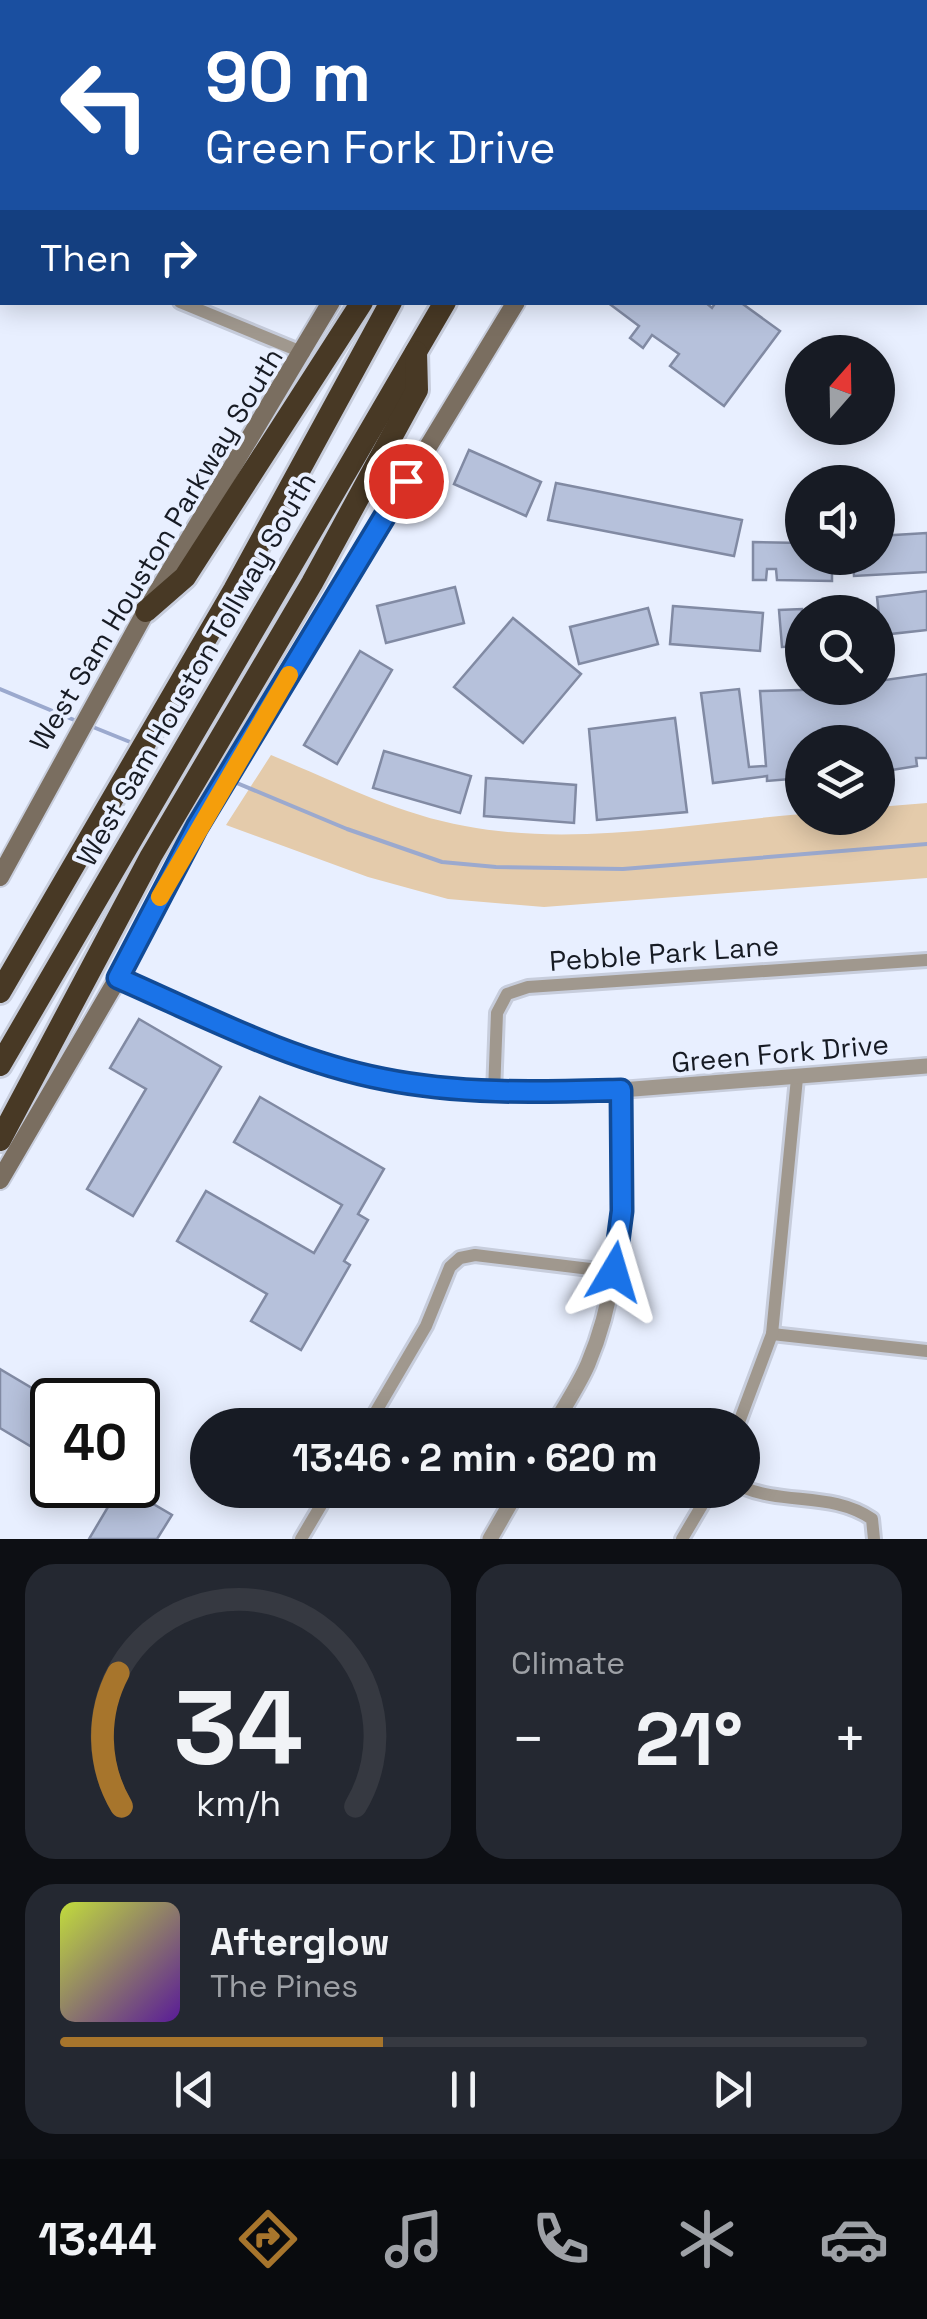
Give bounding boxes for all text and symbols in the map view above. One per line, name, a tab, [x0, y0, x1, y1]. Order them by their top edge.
text: 90 m	[205, 32, 371, 121]
icon: left	[40, 40, 170, 170]
text: Green Fork Drive	[205, 119, 556, 176]
icon: right	[151, 230, 206, 285]
text: Then	[40, 234, 131, 282]
north arrow	[785, 335, 895, 445]
map controls	[785, 335, 895, 835]
street label: West Sam Houston Parkway South	[21, 341, 291, 757]
pin	[364, 439, 449, 524]
icon: arrive	[379, 454, 434, 509]
button: sound	[785, 465, 895, 575]
street label: West Sam Houston Tollway South	[68, 466, 324, 872]
button: search	[785, 595, 895, 705]
button: layers	[785, 725, 895, 835]
street label: Pebble Park Lane	[548, 927, 780, 979]
street label: Green Fork Drive	[670, 1026, 890, 1080]
position arrow	[562, 1220, 666, 1324]
speed limit sign: 40	[30, 1378, 160, 1508]
text: 13:46 · 2 min · 620 m	[292, 1434, 658, 1482]
text: Climate	[511, 1643, 625, 1683]
text: 34	[173, 1662, 303, 1794]
text: 21°	[635, 1691, 743, 1787]
text: −	[511, 1704, 545, 1774]
text: +	[833, 1704, 867, 1774]
text: km/h	[195, 1781, 281, 1826]
text: Afterglow	[210, 1918, 390, 1966]
text: The Pines	[210, 1966, 358, 2006]
icon: previous	[167, 2062, 222, 2117]
icon: pause	[436, 2062, 491, 2117]
icon: next	[705, 2062, 760, 2117]
icon: directions	[233, 2204, 303, 2274]
icon: music	[379, 2204, 449, 2274]
icon: phone	[526, 2204, 596, 2274]
icon: climate	[672, 2204, 742, 2274]
icon: car	[819, 2204, 889, 2274]
text: 13:44	[38, 2211, 157, 2268]

